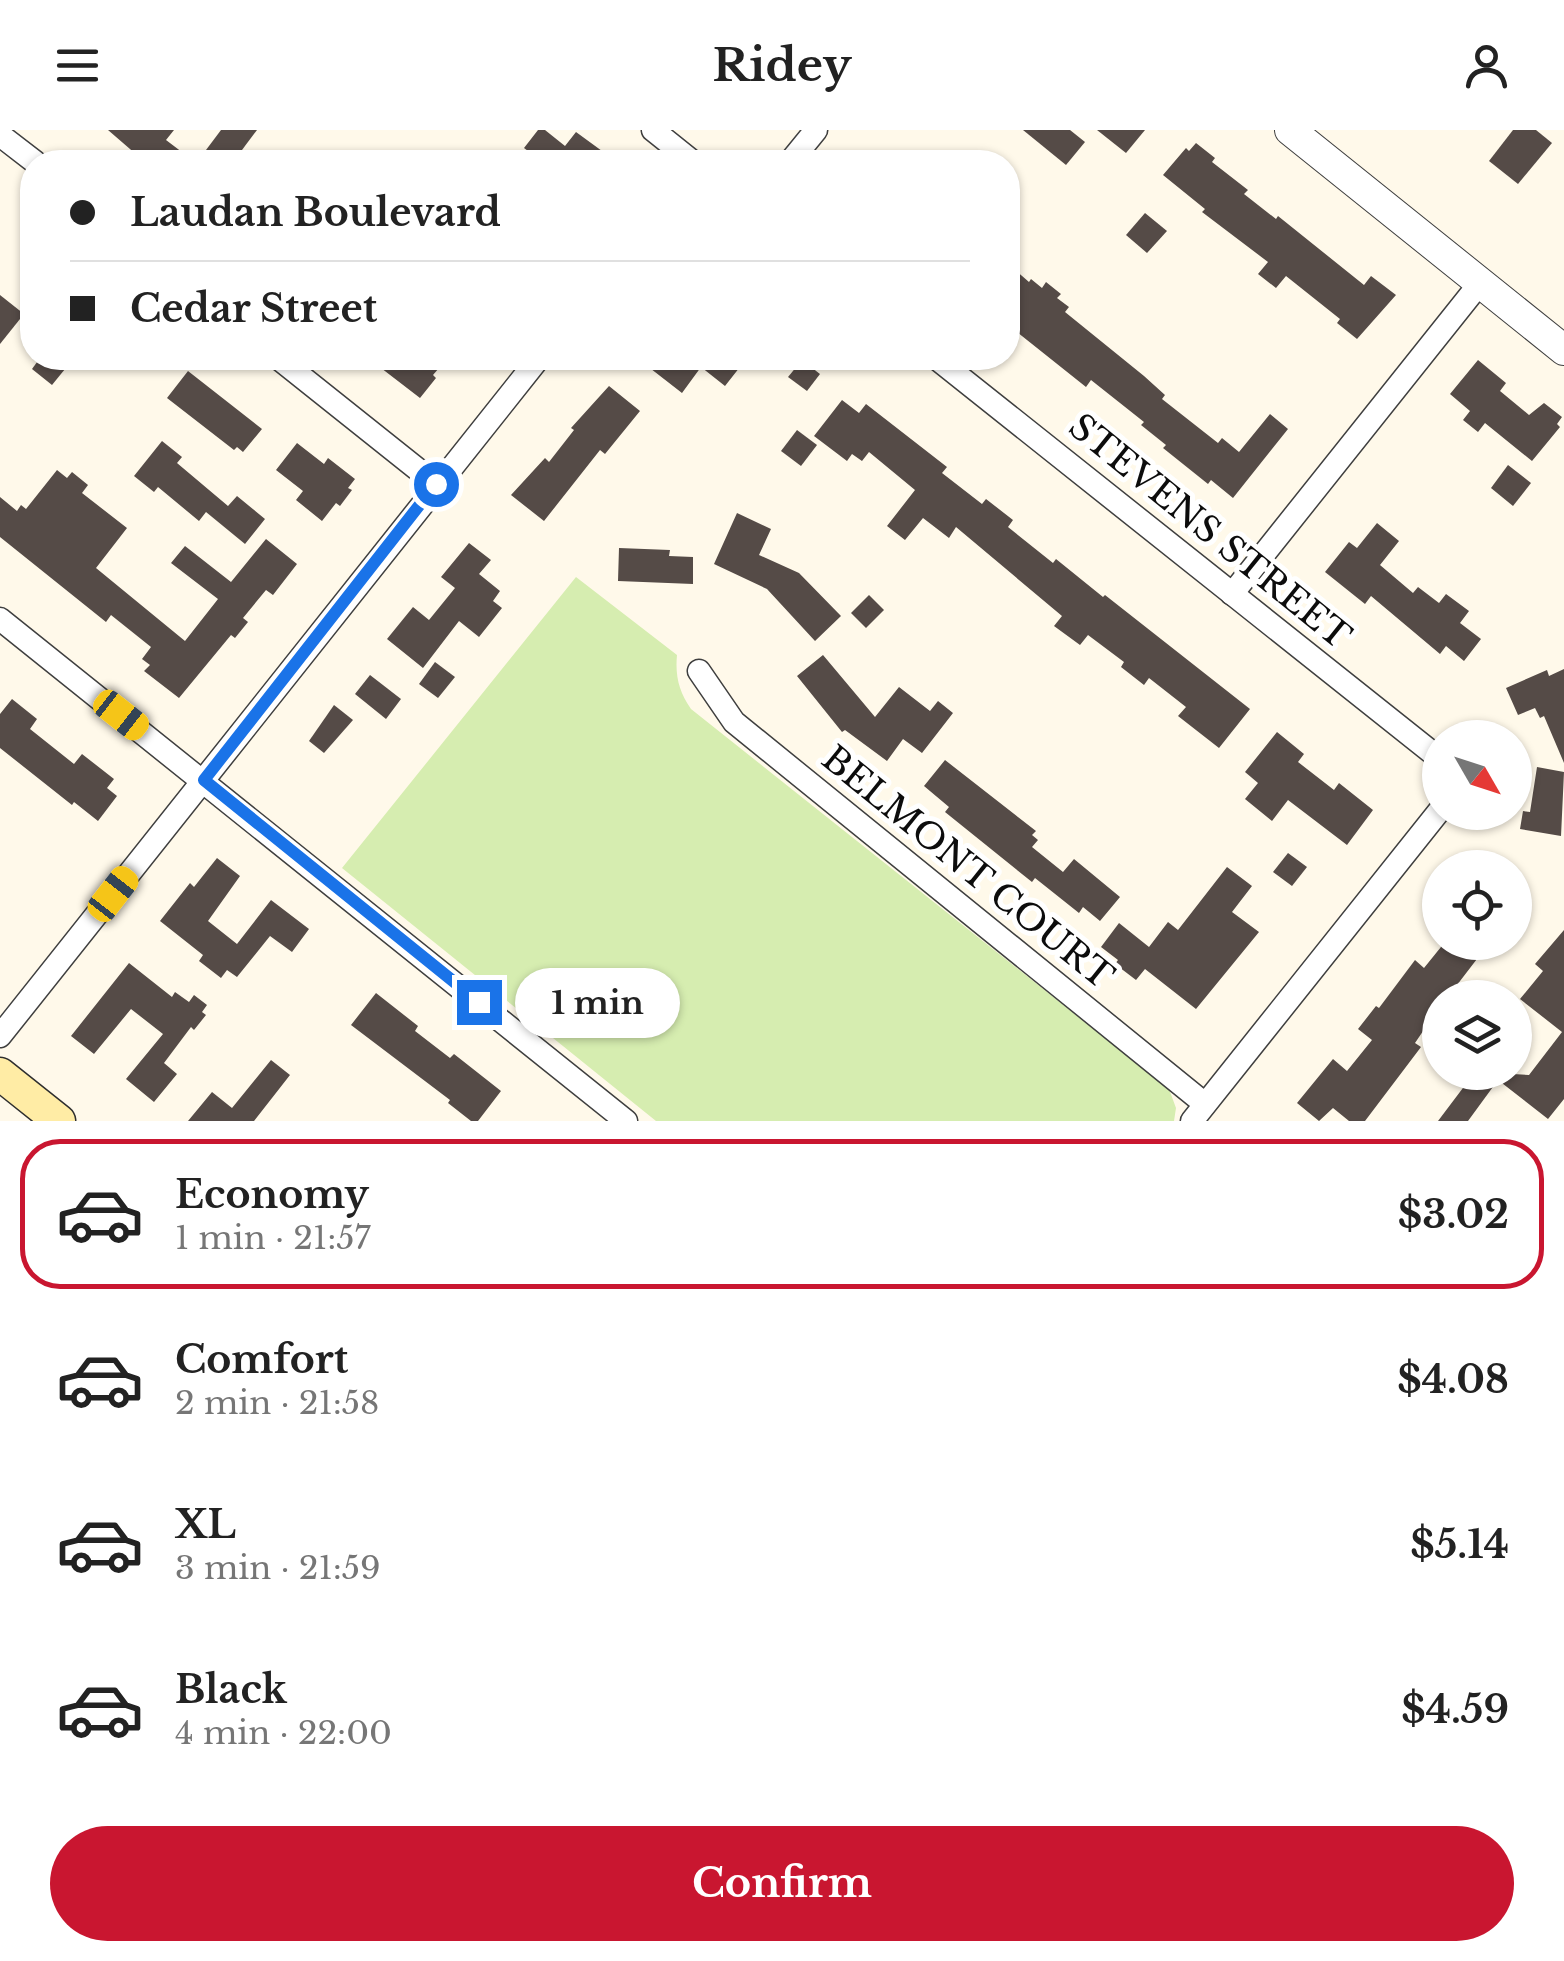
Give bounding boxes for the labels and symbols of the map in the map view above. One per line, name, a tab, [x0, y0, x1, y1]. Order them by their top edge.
street label: STEVENS STREET	[1061, 404, 1359, 658]
route start	[414, 462, 459, 507]
car	[88, 685, 154, 745]
north arrow	[1422, 720, 1532, 830]
street label: BELMONT COURT	[814, 736, 1122, 998]
car	[83, 861, 143, 927]
callout: 1 min	[514, 967, 679, 1037]
route end	[457, 980, 502, 1025]

